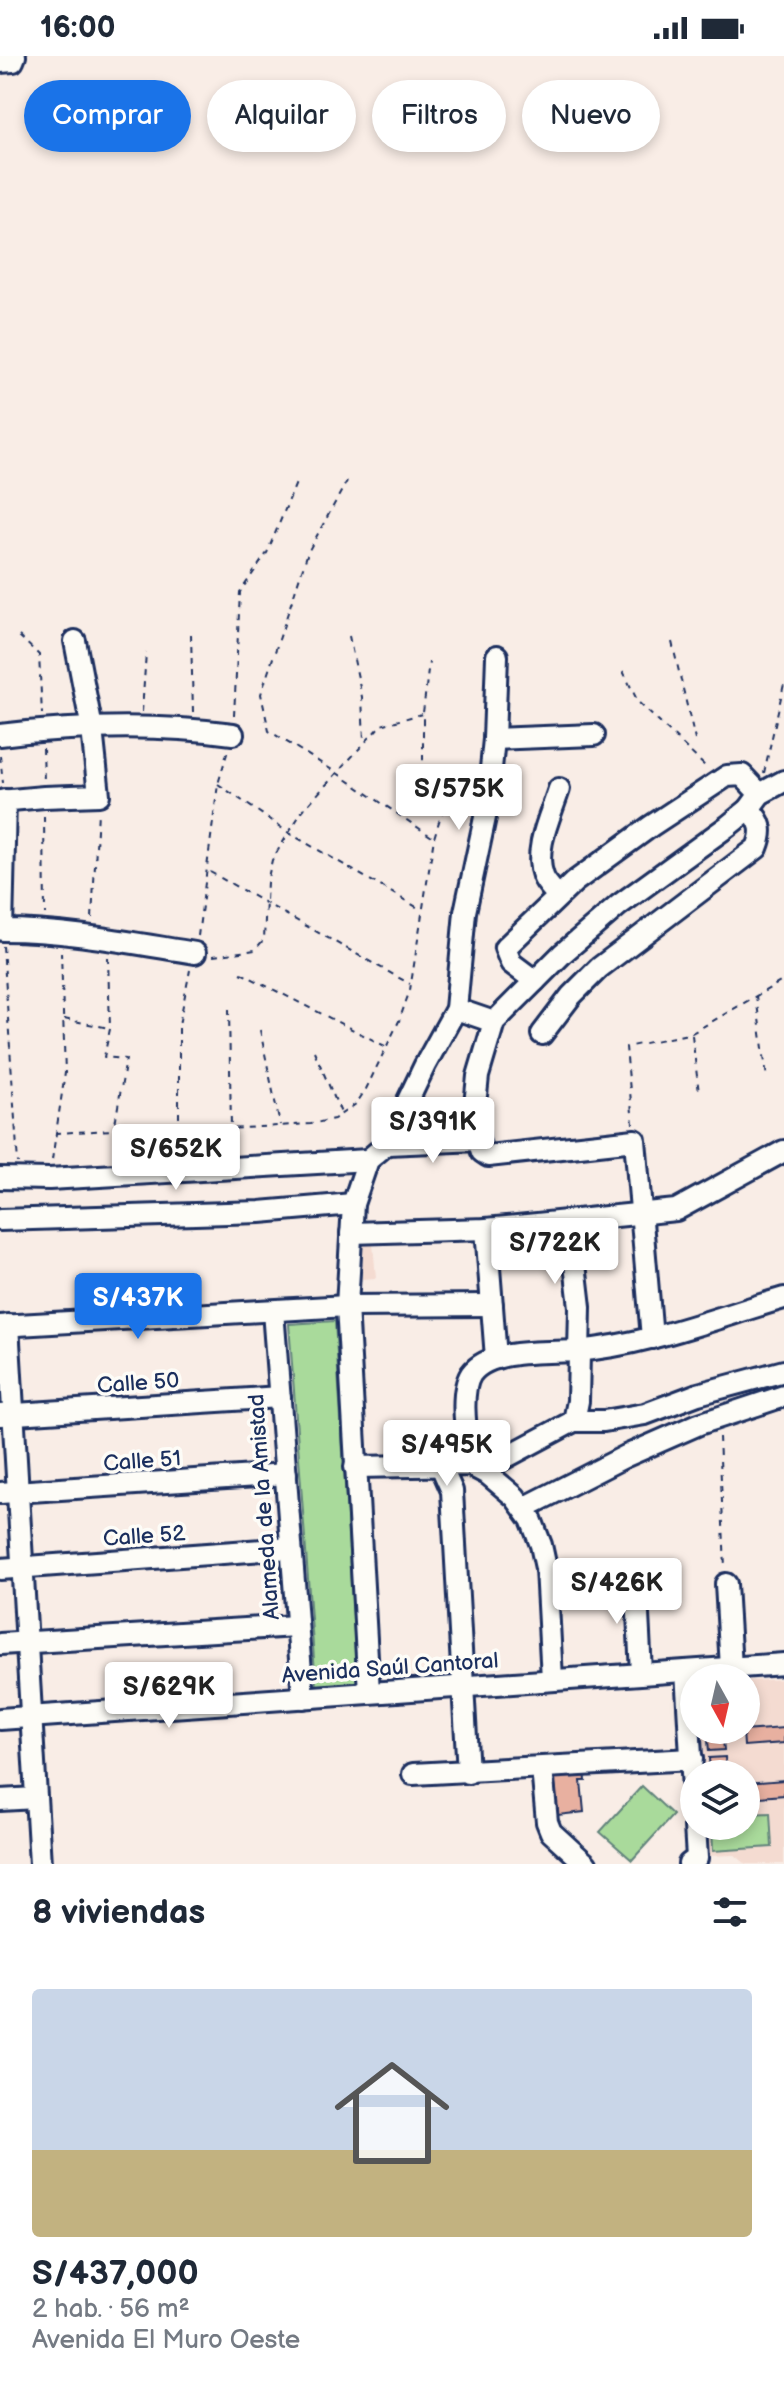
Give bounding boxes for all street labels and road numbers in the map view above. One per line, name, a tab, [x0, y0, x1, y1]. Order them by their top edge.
street label: Calle 50	[96, 1367, 180, 1400]
street label: Alameda de la Amistad	[243, 1393, 286, 1621]
street label: Calle 51	[102, 1445, 182, 1478]
street label: Calle 52	[102, 1520, 186, 1553]
street label: Avenida Saúl Cantoral	[281, 1647, 499, 1690]

